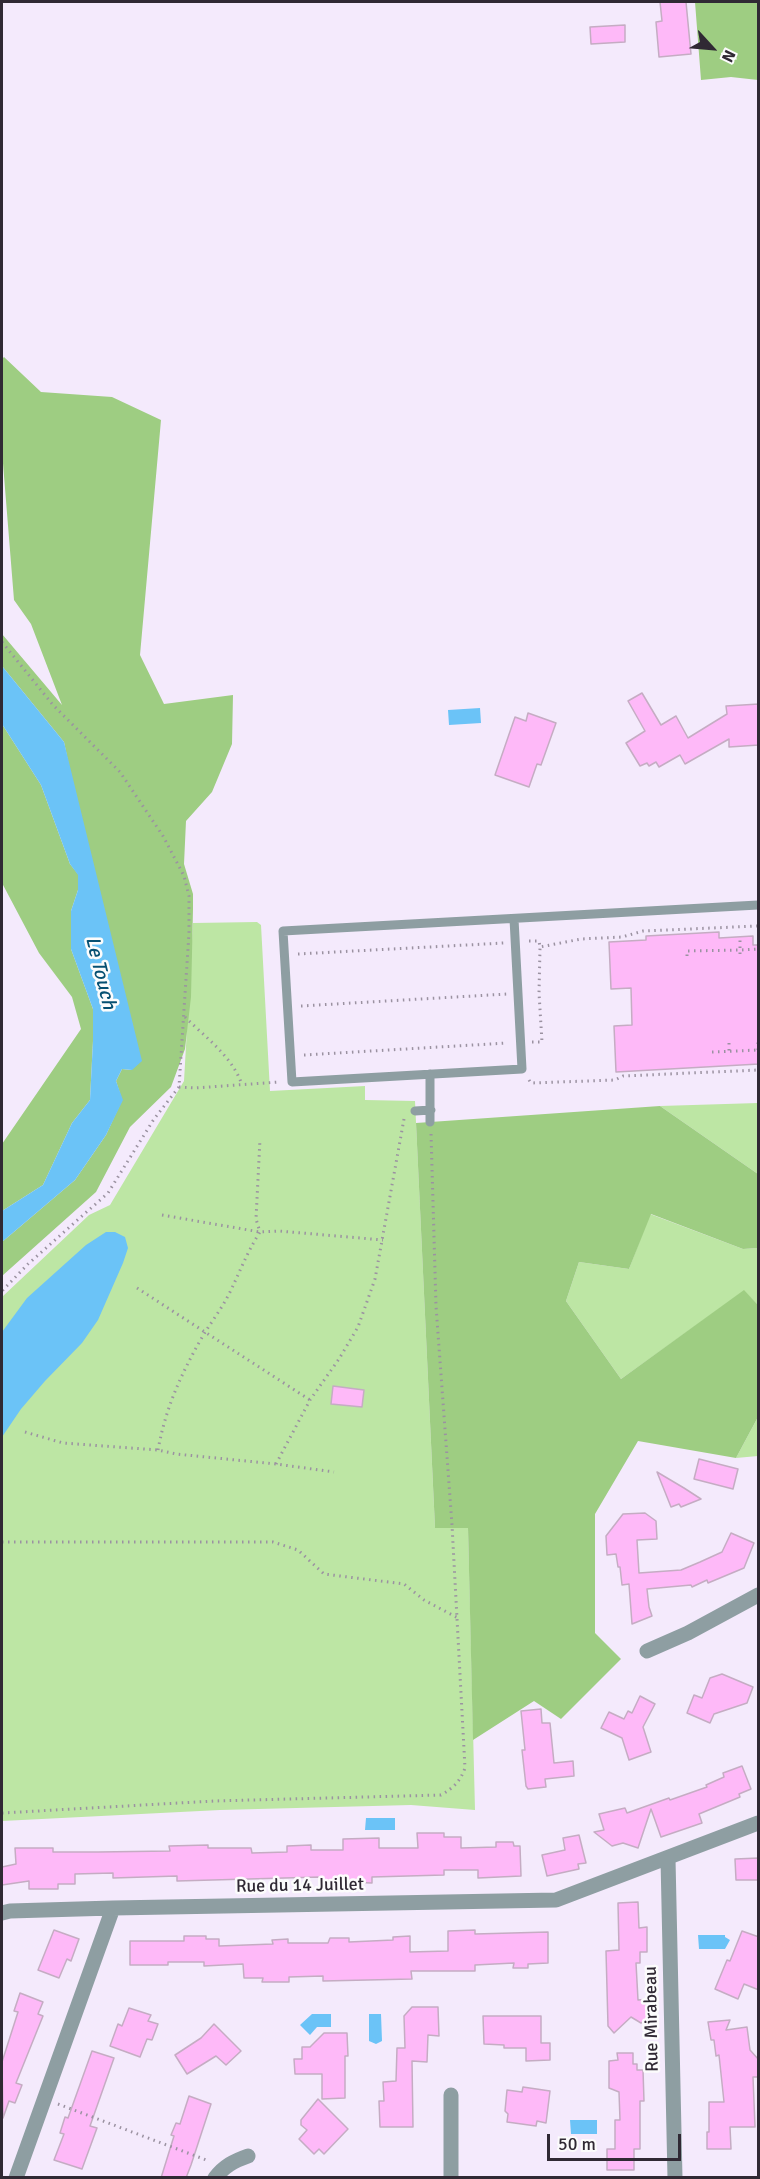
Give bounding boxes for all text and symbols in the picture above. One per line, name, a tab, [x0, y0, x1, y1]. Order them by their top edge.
north arrow	[682, 18, 742, 78]
text: N	[717, 46, 740, 65]
water label: Le Touch	[79, 934, 121, 1012]
street label: Rue du 14 Juillet	[236, 1874, 364, 1898]
street label: Rue Mirabeau	[640, 1966, 664, 2072]
scale bar	[550, 2122, 684, 2160]
text: 50 m	[558, 2133, 596, 2155]

